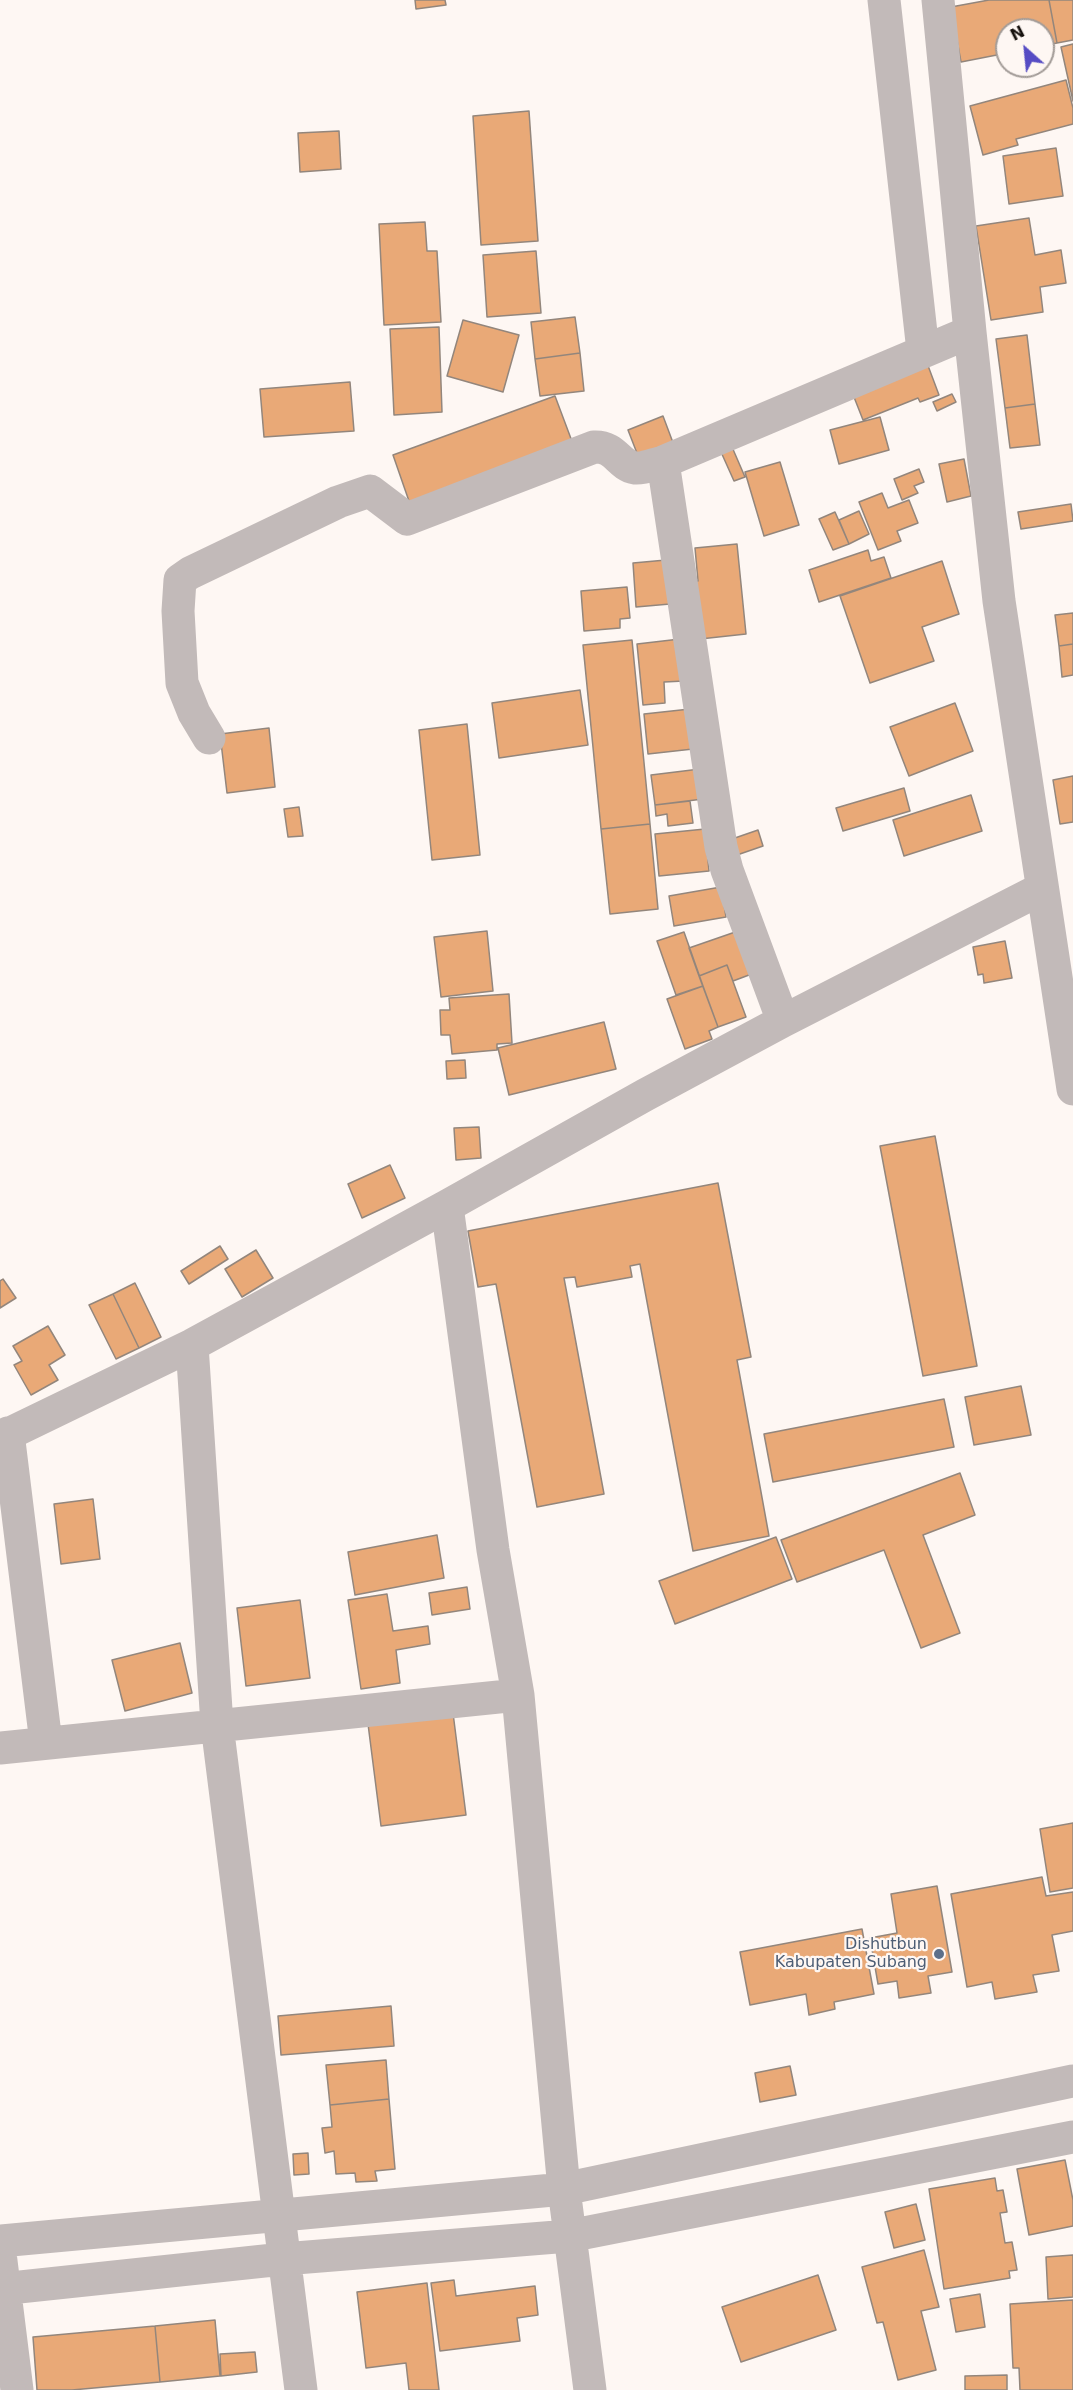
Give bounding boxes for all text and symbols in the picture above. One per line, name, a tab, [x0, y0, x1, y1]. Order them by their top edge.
north arrow	[995, 18, 1055, 78]
text: N	[1007, 22, 1028, 45]
place label: Dishutbun Kabupaten Subang	[775, 1935, 927, 1973]
marker: Dishutbun Kabupaten Subang	[932, 1947, 946, 1961]

